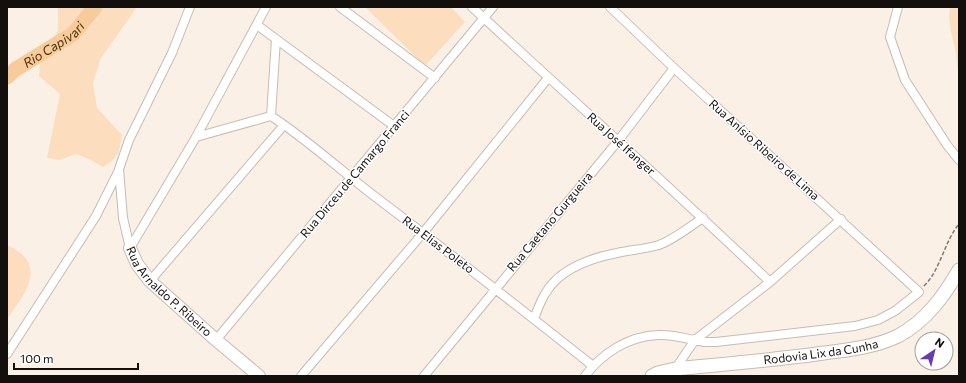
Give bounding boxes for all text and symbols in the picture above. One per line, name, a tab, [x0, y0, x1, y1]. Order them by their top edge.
water label: Rio Capivari	[20, 18, 88, 71]
street label: Rua Anísio Ribeiro de Lima	[707, 96, 823, 202]
street label: Rua Dirceu de Camargo Franci	[297, 107, 412, 240]
street label: Rua José Ifanger	[584, 109, 659, 178]
street label: Rua Caetano Gurgueira	[504, 169, 595, 274]
street label: Rua Elias Poleto	[400, 213, 477, 276]
street label: Rua Arnaldo P. Ribeiro	[124, 244, 215, 339]
north arrow	[914, 331, 954, 371]
text: N	[933, 335, 947, 350]
street label: Rodovia Lix da Cunha	[763, 336, 880, 366]
scale bar	[14, 345, 138, 371]
text: 100 m	[20, 351, 54, 365]

